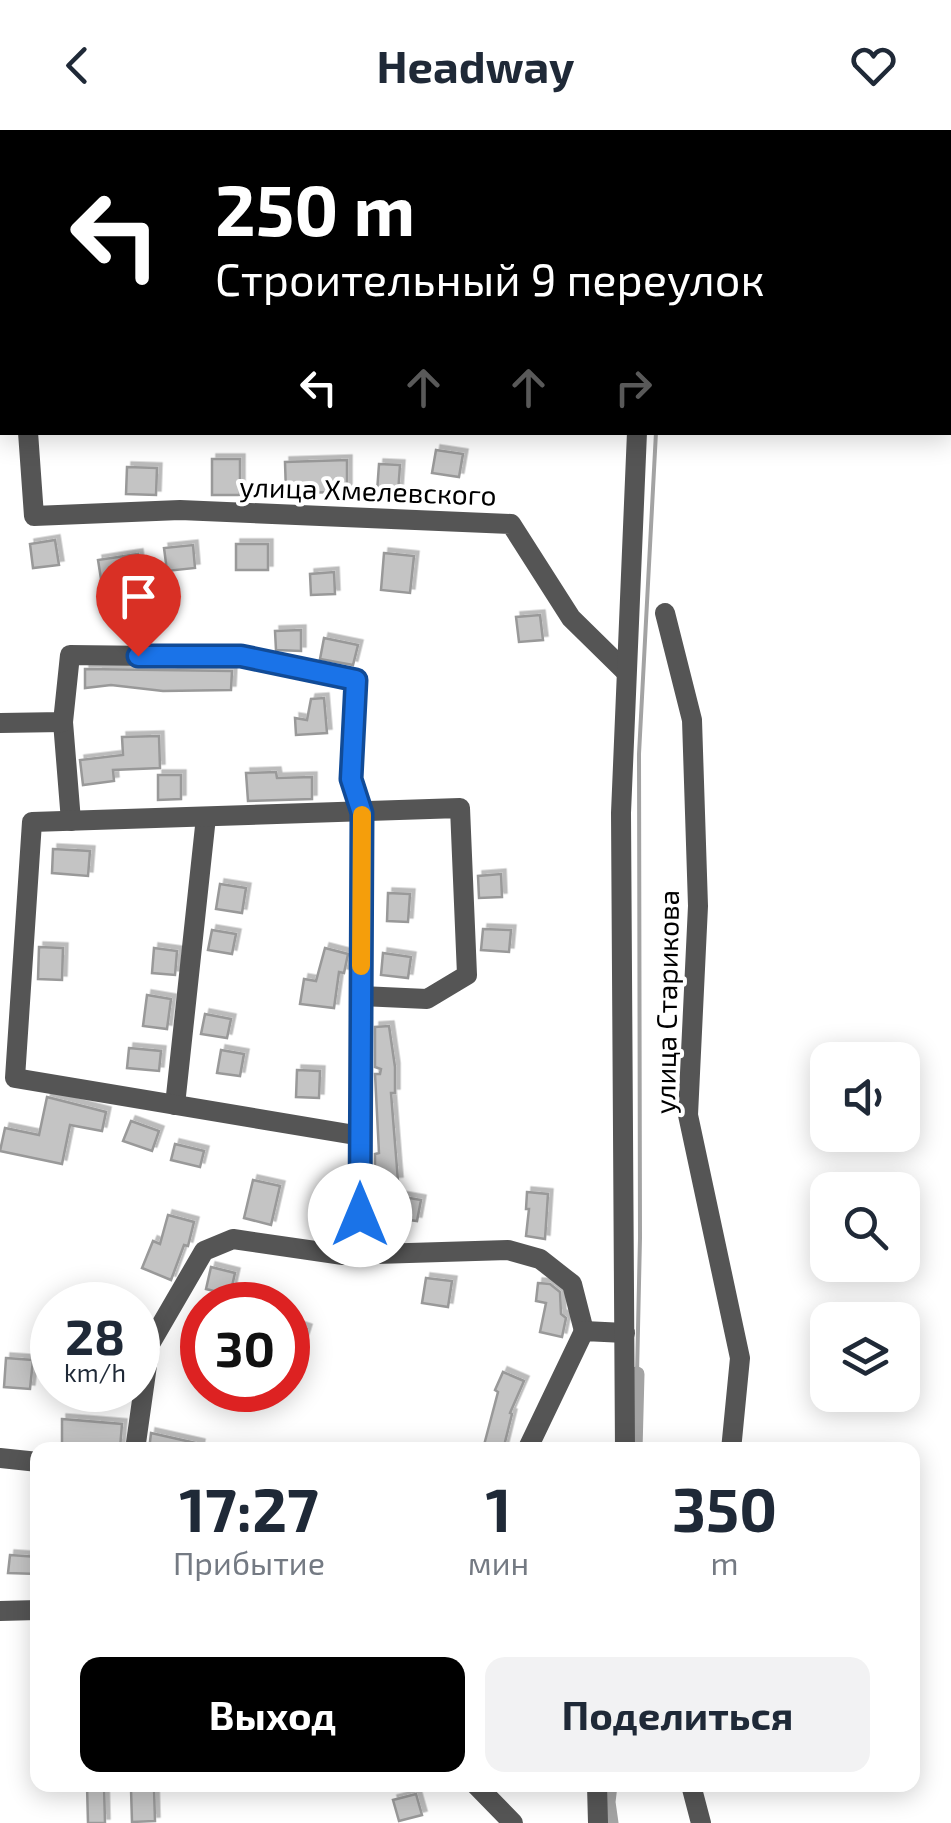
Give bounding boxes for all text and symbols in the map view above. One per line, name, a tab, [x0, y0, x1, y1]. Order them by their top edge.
icon: back	[50, 38, 105, 93]
text: Headway	[377, 38, 574, 92]
icon: heart	[846, 38, 901, 93]
text: 250 m	[215, 166, 415, 250]
icon: left	[50, 170, 180, 300]
text: Строительный 9 переулок	[215, 251, 765, 305]
icon: left	[291, 360, 346, 415]
icon: ahead	[396, 360, 451, 415]
icon: ahead	[501, 360, 556, 415]
icon: right	[606, 360, 661, 415]
street label: улица Хмелевского	[239, 469, 497, 511]
pin	[96, 554, 181, 657]
icon: arrive	[111, 569, 166, 624]
street label: улица Старикова	[647, 890, 685, 1114]
map controls	[810, 1042, 920, 1412]
button: sound	[810, 1042, 920, 1152]
position arrow	[308, 1163, 412, 1267]
button: search	[810, 1172, 920, 1282]
speed limit sign: 30	[180, 1282, 310, 1412]
button: layers	[810, 1302, 920, 1412]
text: 28	[65, 1305, 125, 1365]
text: km/h	[64, 1357, 126, 1387]
text: 17:27	[179, 1472, 319, 1544]
text: 1	[486, 1472, 511, 1544]
text: 350	[672, 1472, 777, 1544]
text: Прибытие	[173, 1543, 325, 1581]
text: мин	[468, 1543, 529, 1581]
text: m	[711, 1543, 739, 1581]
button: Выход	[80, 1657, 465, 1772]
button: Поделиться	[485, 1657, 870, 1772]

